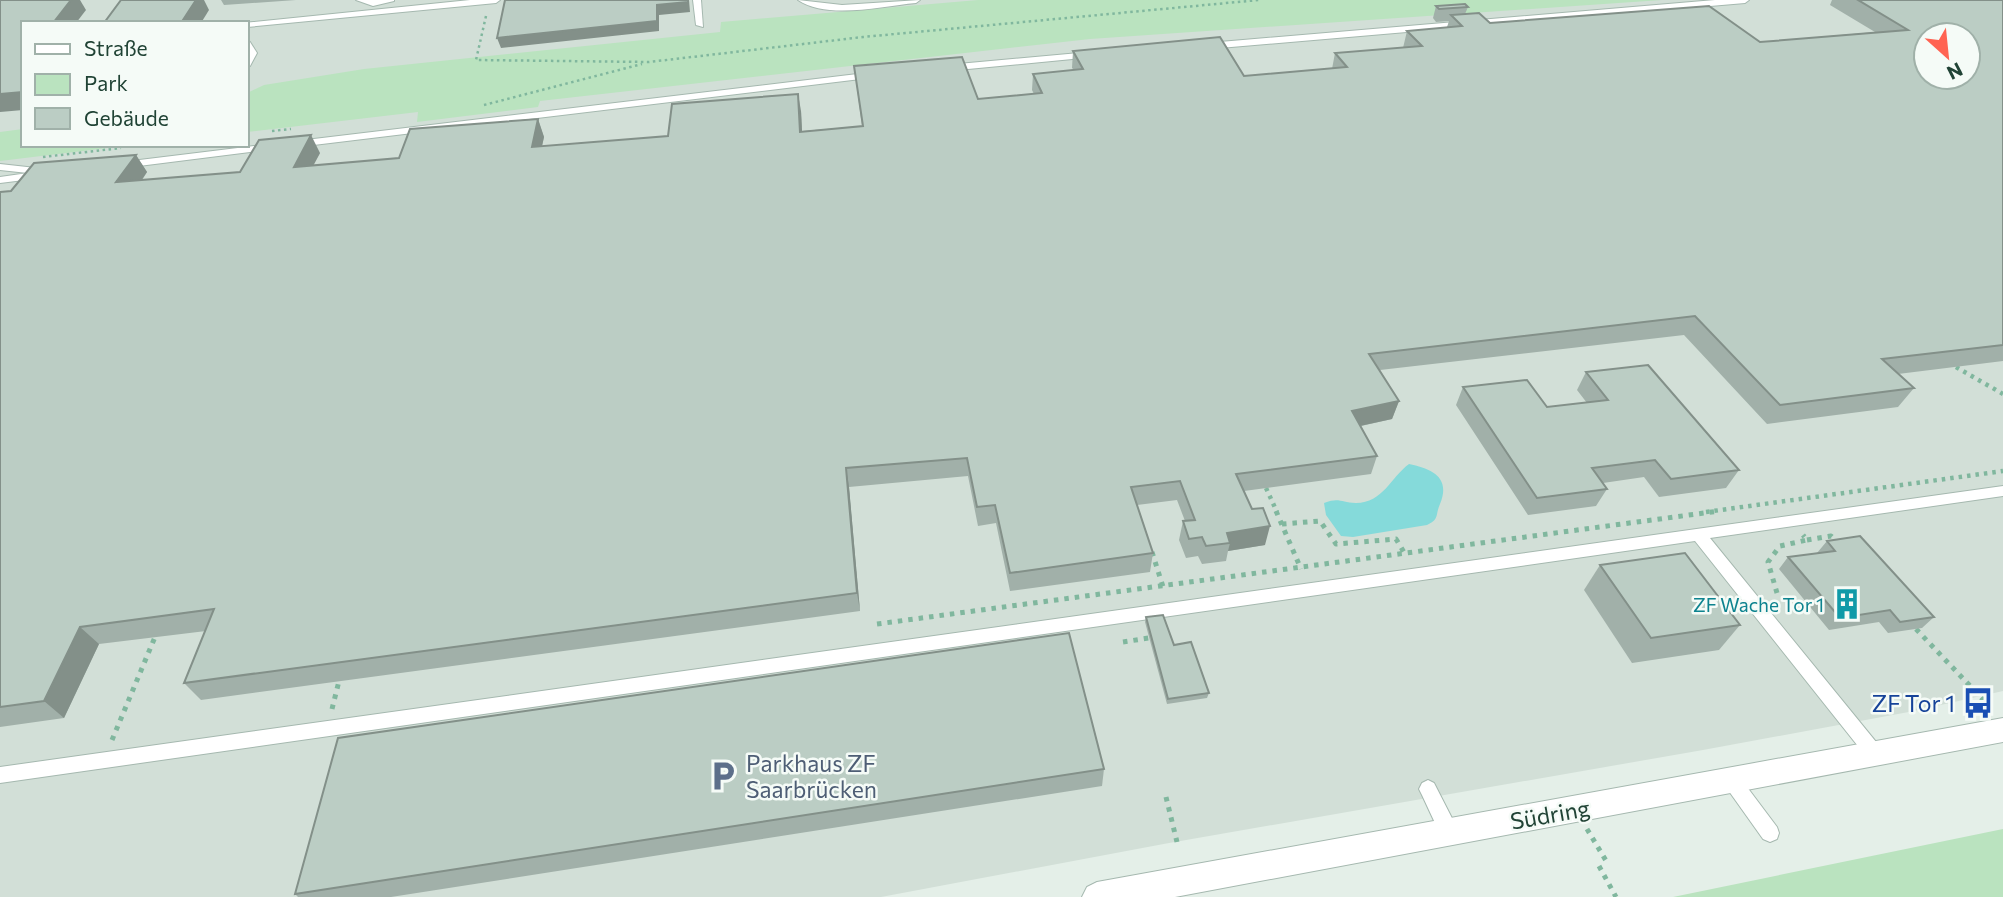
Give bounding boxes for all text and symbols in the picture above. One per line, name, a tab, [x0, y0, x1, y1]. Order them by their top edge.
legend	[21, 21, 248, 147]
north arrow	[1912, 21, 1982, 91]
text: Straße	[84, 35, 148, 60]
text: N	[1943, 58, 1967, 85]
text: Park	[84, 70, 128, 95]
text: Gebäude	[84, 105, 169, 130]
building icon: ZF Wache Tor 1	[1830, 587, 1864, 621]
place label: ZF Wache Tor 1	[1693, 593, 1824, 616]
bus stop icon: ZF Tor 1	[1961, 686, 1995, 720]
place label: ZF Tor 1	[1872, 689, 1955, 717]
place label: Parkhaus ZF Saarbrücken	[746, 749, 877, 803]
parking icon: Parkhaus ZF Saarbrücken	[706, 759, 740, 793]
street label: Südring	[1508, 793, 1592, 835]

